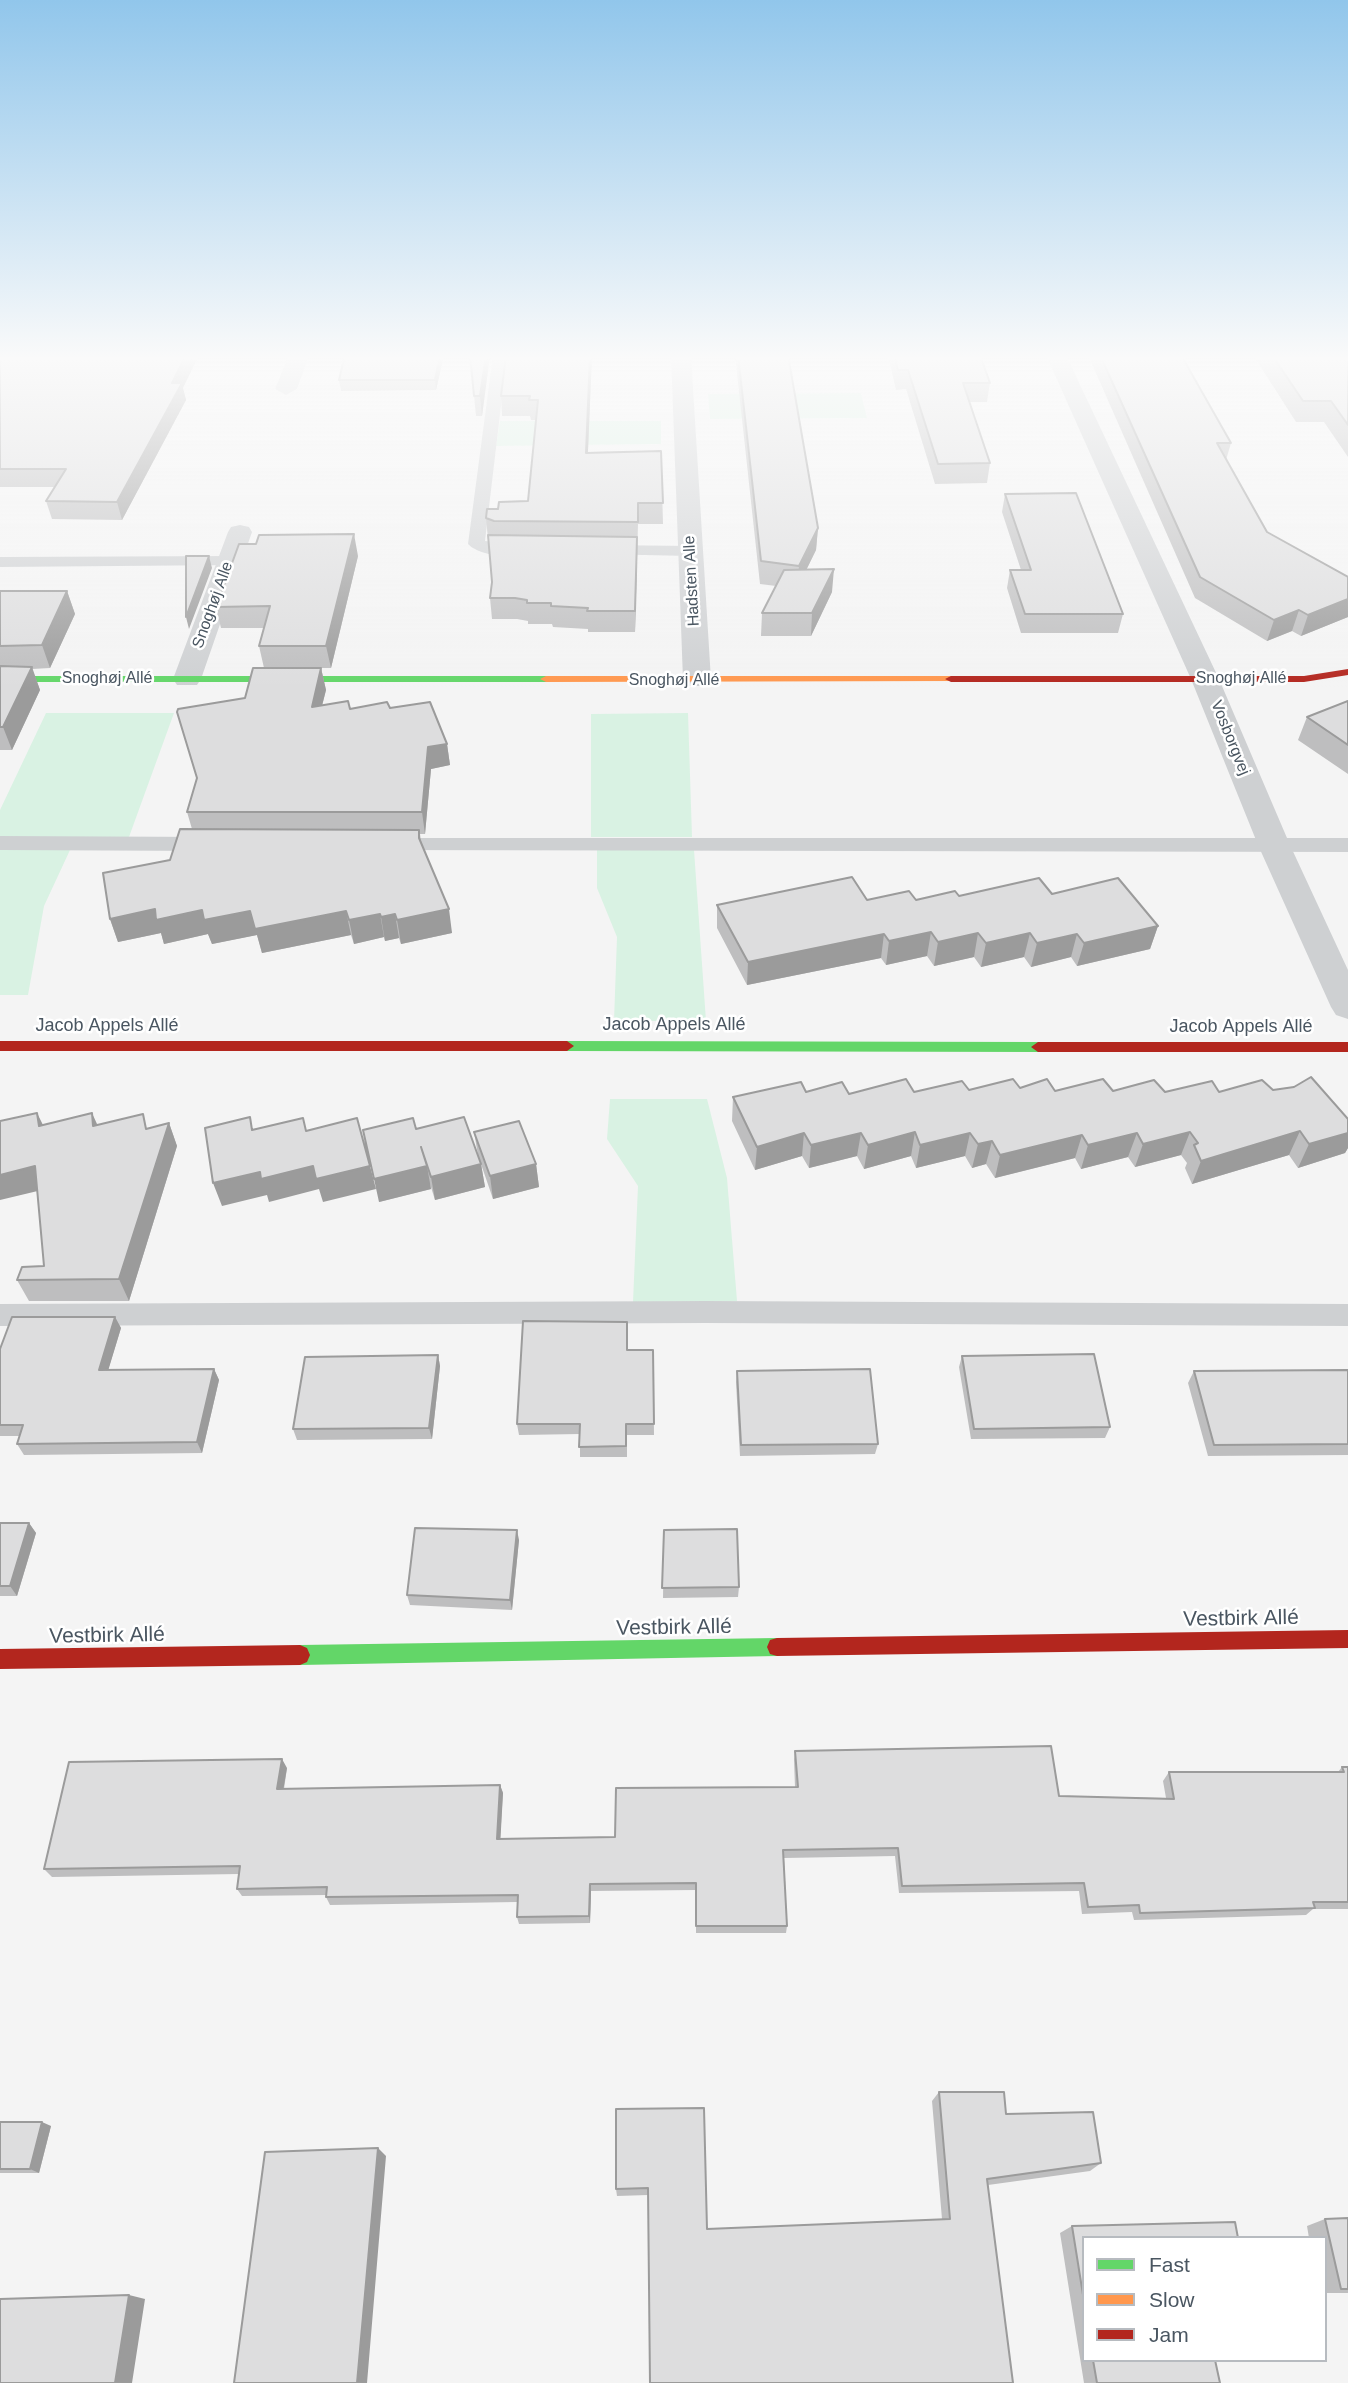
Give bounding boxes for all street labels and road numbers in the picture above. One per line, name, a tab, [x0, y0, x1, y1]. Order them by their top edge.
street label: Hadsten Alle	[680, 535, 704, 627]
street label: Snoghøj Alle	[188, 559, 238, 651]
street label: Snoghøj Allé	[62, 669, 152, 689]
street label: Snoghøj Allé	[1196, 669, 1286, 689]
street label: Snoghøj Allé	[629, 671, 719, 691]
street label: Vosborgvej	[1206, 698, 1254, 778]
street label: Jacob Appels Allé	[602, 1014, 746, 1036]
street label: Jacob Appels Allé	[35, 1015, 179, 1037]
street label: Jacob Appels Allé	[1169, 1016, 1313, 1038]
street label: Vestbirk Allé	[1183, 1605, 1299, 1633]
street label: Vestbirk Allé	[616, 1614, 732, 1642]
street label: Vestbirk Allé	[49, 1622, 165, 1650]

